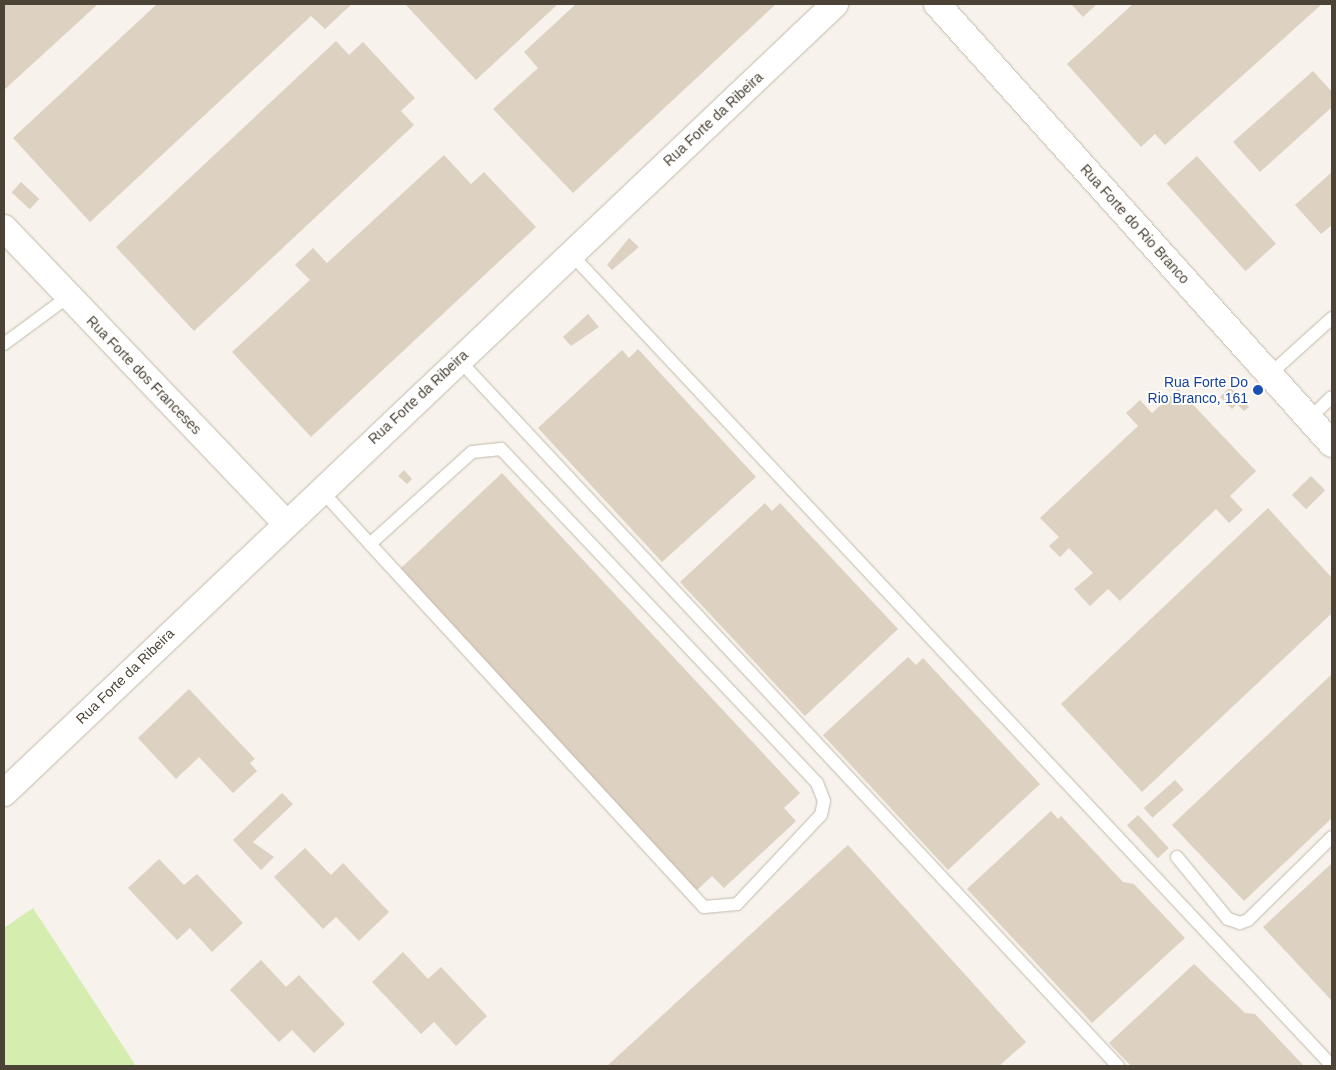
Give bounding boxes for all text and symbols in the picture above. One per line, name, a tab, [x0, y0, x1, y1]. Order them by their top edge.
street label: Rua Forte da Ribeira	[660, 69, 766, 169]
street label: Rua Forte do Rio Branco	[1077, 161, 1193, 287]
street label: Rua Forte dos Franceses	[83, 312, 205, 438]
street label: Rua Forte da Ribeira	[365, 347, 471, 447]
place label: Rua Forte Do Rio Branco, 161	[1148, 374, 1248, 407]
marker: Rua Forte Do Rio Branco, 161	[1252, 384, 1264, 396]
street label: Rua Forte da Ribeira	[72, 625, 178, 727]

